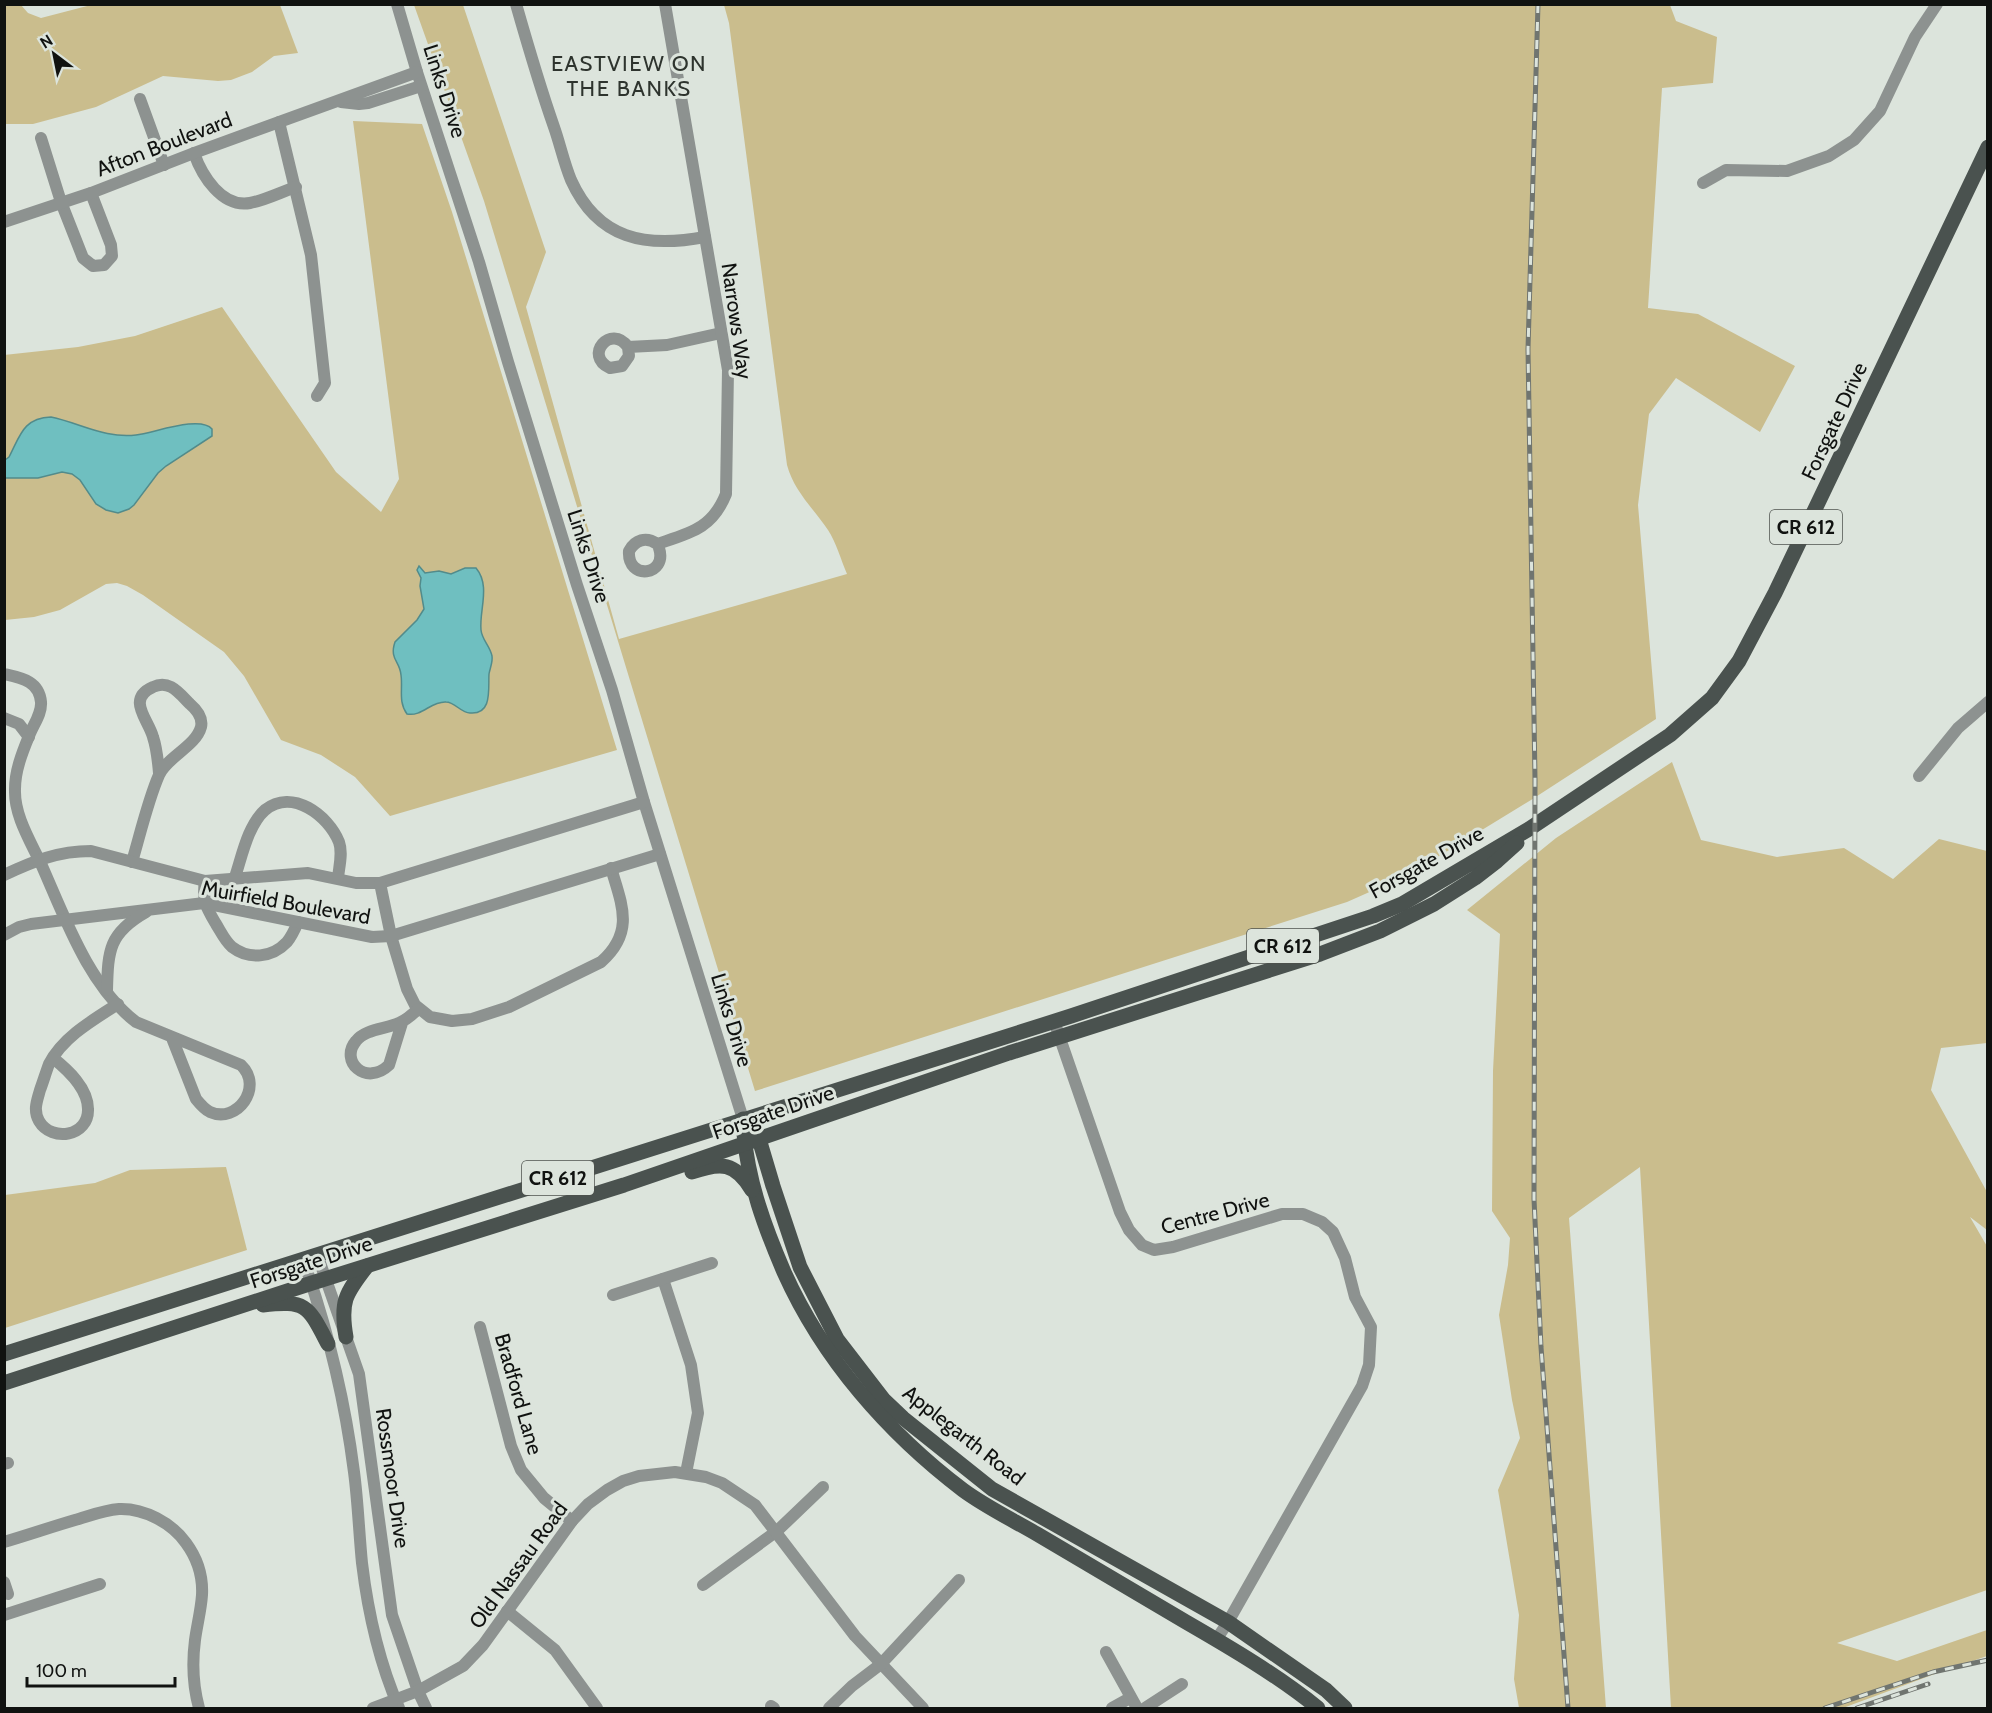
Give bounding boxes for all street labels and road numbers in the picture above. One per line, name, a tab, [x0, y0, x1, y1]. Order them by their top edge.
street label: Links Drive	[418, 41, 472, 141]
street label: Afton Boulevard	[93, 107, 235, 181]
street label: Narrows Way	[716, 261, 758, 381]
street label: Forsgate Drive	[1796, 358, 1872, 484]
street label: Links Drive	[562, 506, 616, 606]
road number: CR 612	[1770, 510, 1842, 544]
street label: Forsgate Drive	[1364, 820, 1488, 904]
street label: Muirfield Boulevard	[200, 875, 372, 929]
road number: CR 612	[1247, 929, 1319, 963]
street label: Links Drive	[706, 970, 758, 1070]
street label: Forsgate Drive	[709, 1079, 837, 1144]
road number: CR 612	[522, 1161, 594, 1195]
street label: Centre Drive	[1158, 1187, 1272, 1239]
street label: Forsgate Drive	[247, 1230, 375, 1293]
street label: Bradford Lane	[490, 1331, 548, 1458]
street label: Applegarth Road	[898, 1380, 1030, 1490]
street label: Rossmoor Drive	[371, 1406, 415, 1550]
street label: Old Nassau Road	[464, 1497, 572, 1633]

